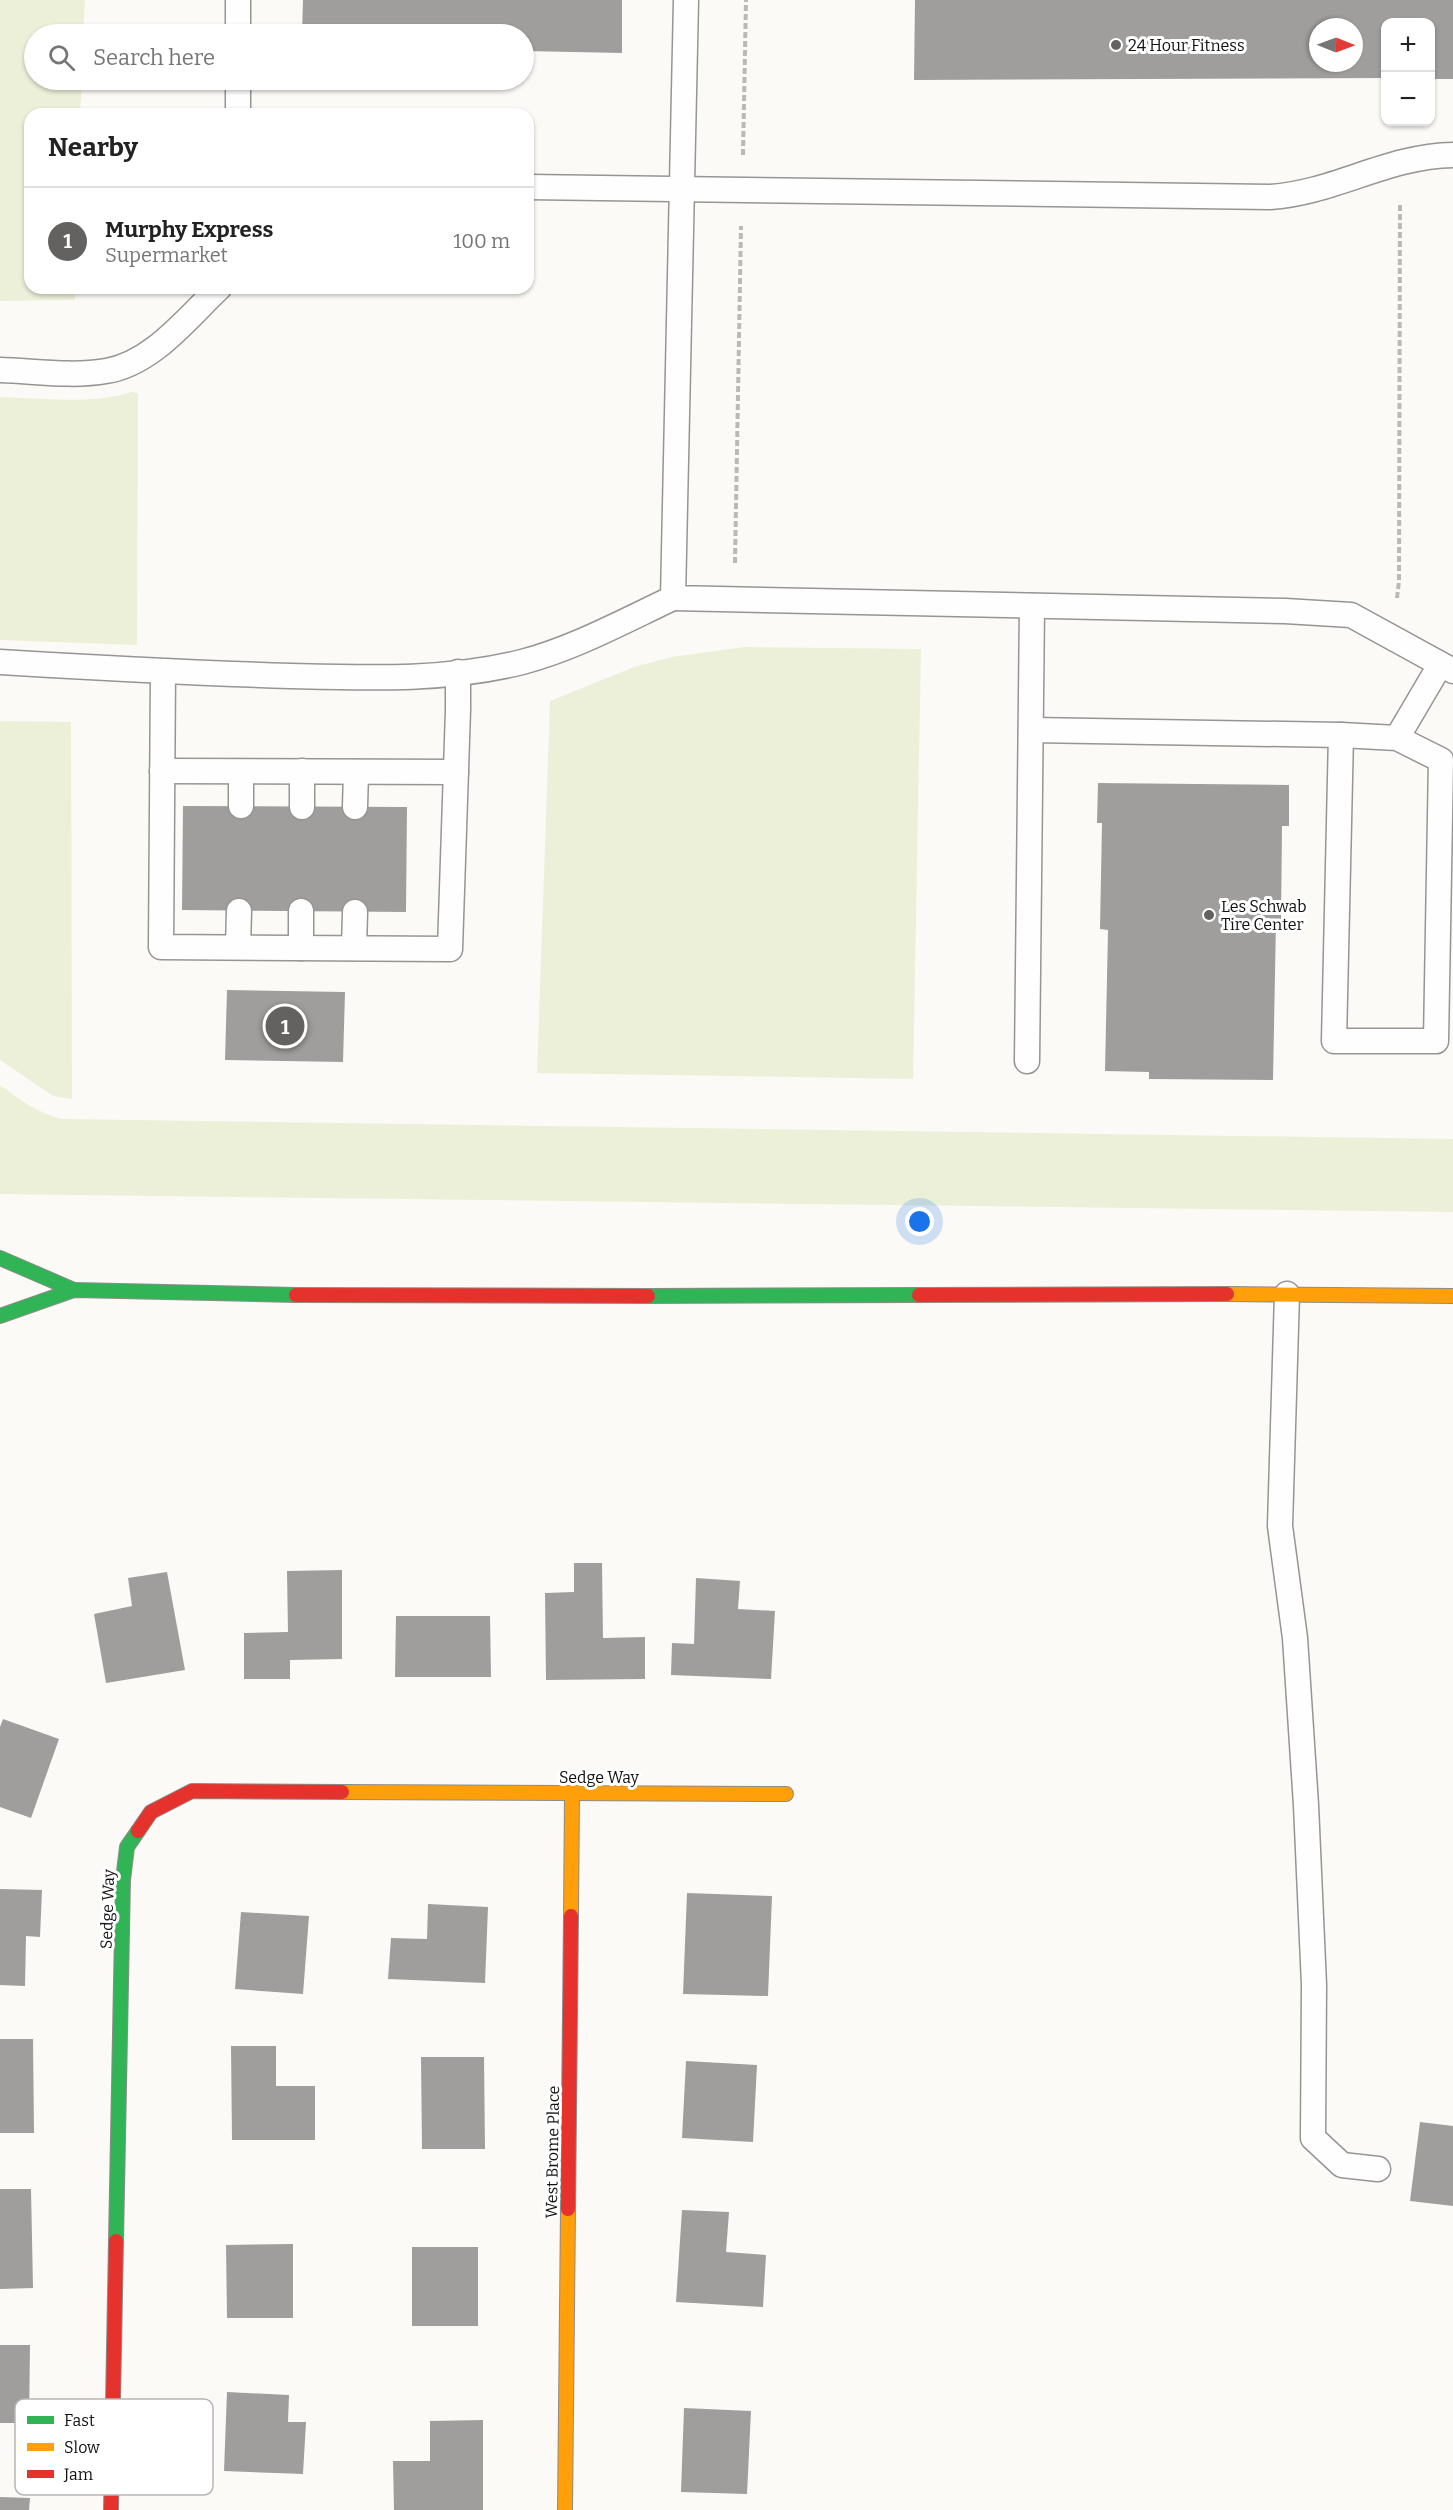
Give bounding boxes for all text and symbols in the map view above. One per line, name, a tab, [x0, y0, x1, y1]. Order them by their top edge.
north arrow	[1309, 18, 1363, 72]
map controls	[1381, 18, 1435, 126]
button: +	[1381, 18, 1435, 72]
search box	[24, 24, 534, 90]
place label: 24 Hour Fitness	[1128, 36, 1245, 55]
marker: 24 Hour Fitness	[1109, 38, 1123, 52]
icon: search	[45, 41, 78, 74]
text: Search here	[93, 44, 215, 71]
button: −	[1381, 72, 1435, 126]
text: Nearby	[48, 132, 138, 163]
text: Murphy Express	[105, 216, 273, 243]
text: 1	[63, 229, 72, 253]
text: 100 m	[453, 229, 510, 253]
text: Supermarket	[105, 243, 228, 267]
place label: Les Schwab Tire Center	[1221, 897, 1307, 934]
marker: Les Schwab Tire Center	[1202, 908, 1216, 922]
pin: 1	[266, 1004, 304, 1048]
your location	[905, 1207, 934, 1236]
street label: Sedge Way	[559, 1768, 640, 1787]
street label: Sedge Way	[97, 1868, 118, 1949]
street label: West Brome Place	[542, 2085, 563, 2219]
legend	[15, 2399, 213, 2495]
text: Fast	[64, 2411, 95, 2430]
text: Slow	[64, 2438, 100, 2457]
text: Jam	[63, 2465, 93, 2484]

